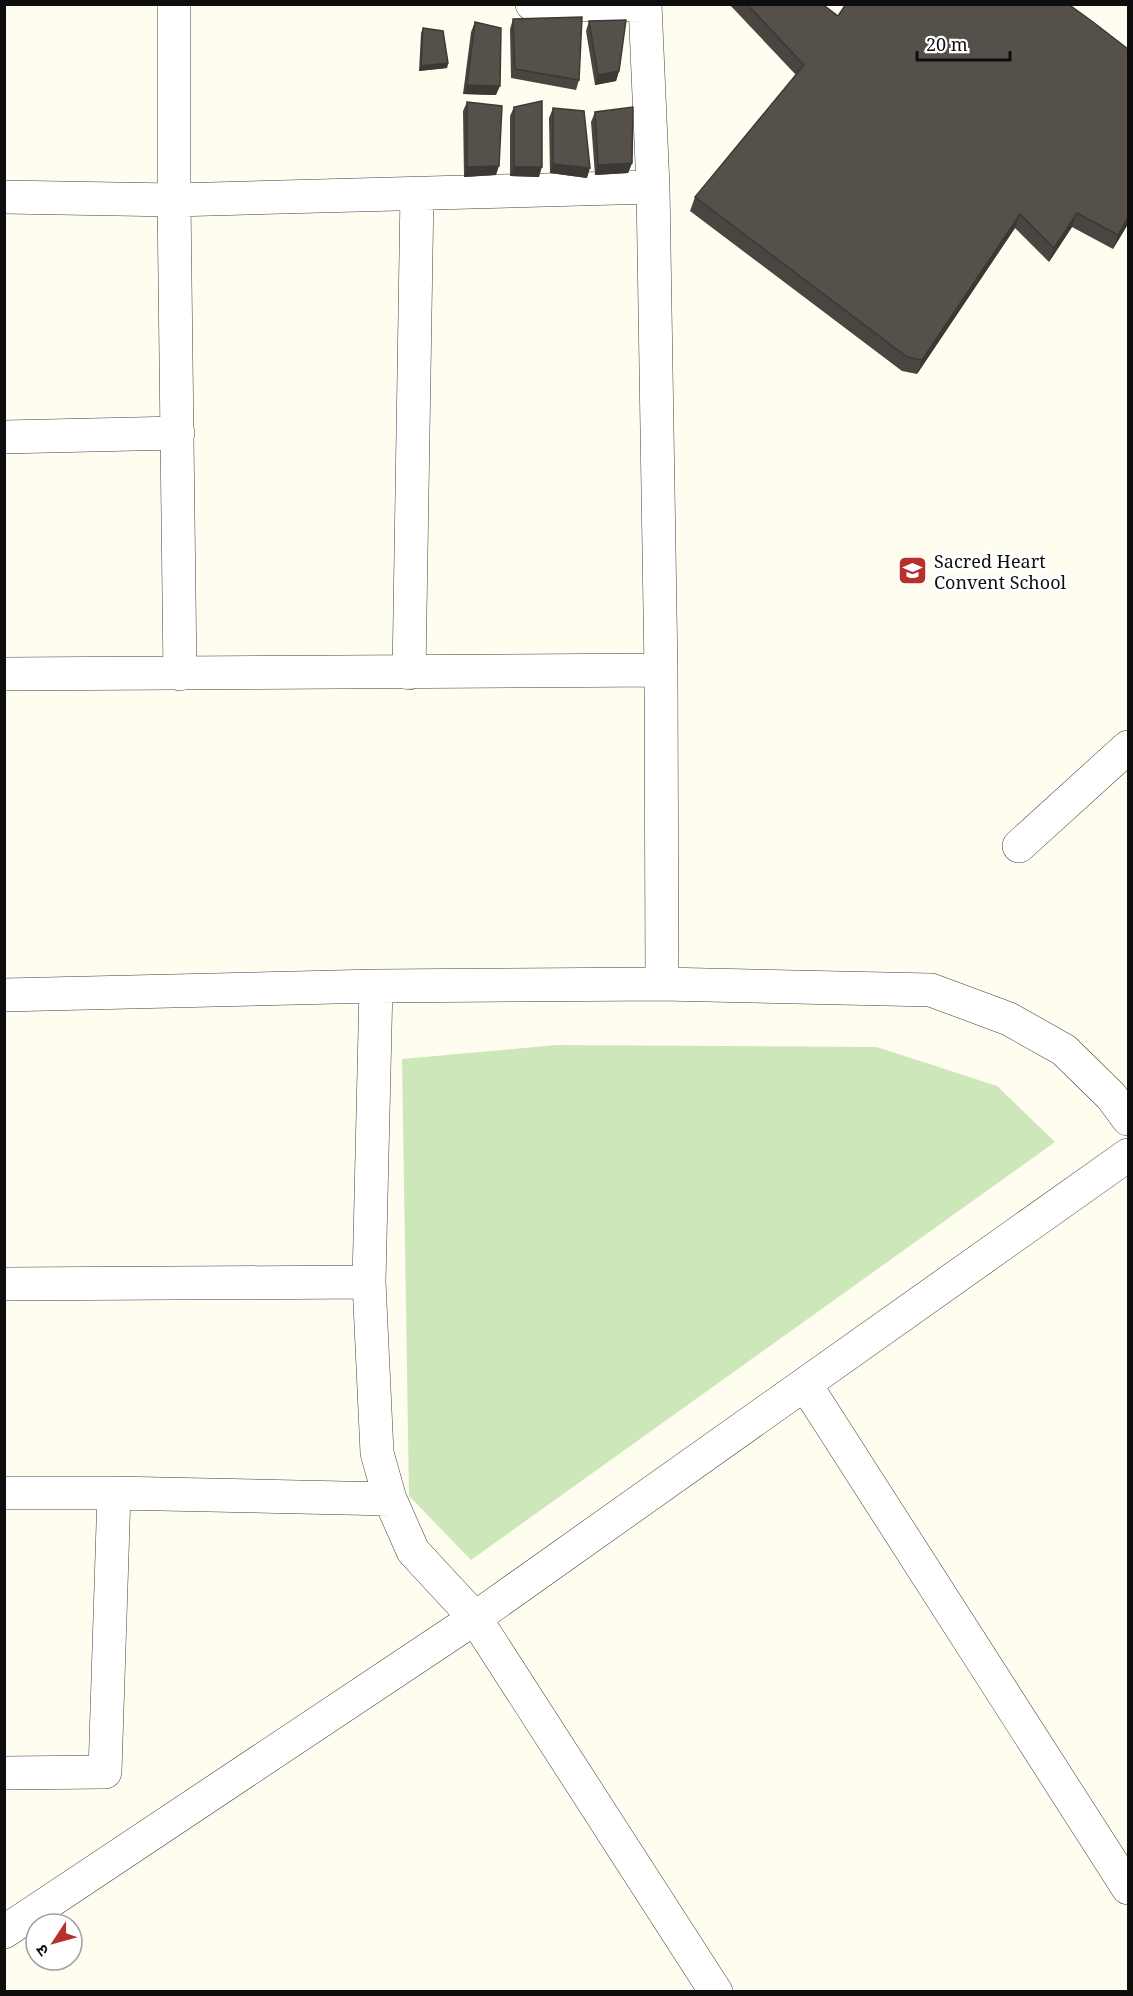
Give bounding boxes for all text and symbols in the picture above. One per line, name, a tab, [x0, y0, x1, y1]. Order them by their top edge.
scale bar	[917, 24, 1010, 62]
text: 20 m	[926, 32, 968, 56]
place label: Sacred Heart Convent School	[934, 549, 1067, 594]
school or university icon: Sacred Heart Convent School	[897, 555, 929, 587]
north arrow	[24, 1912, 84, 1972]
text: उ	[30, 1940, 54, 1961]

